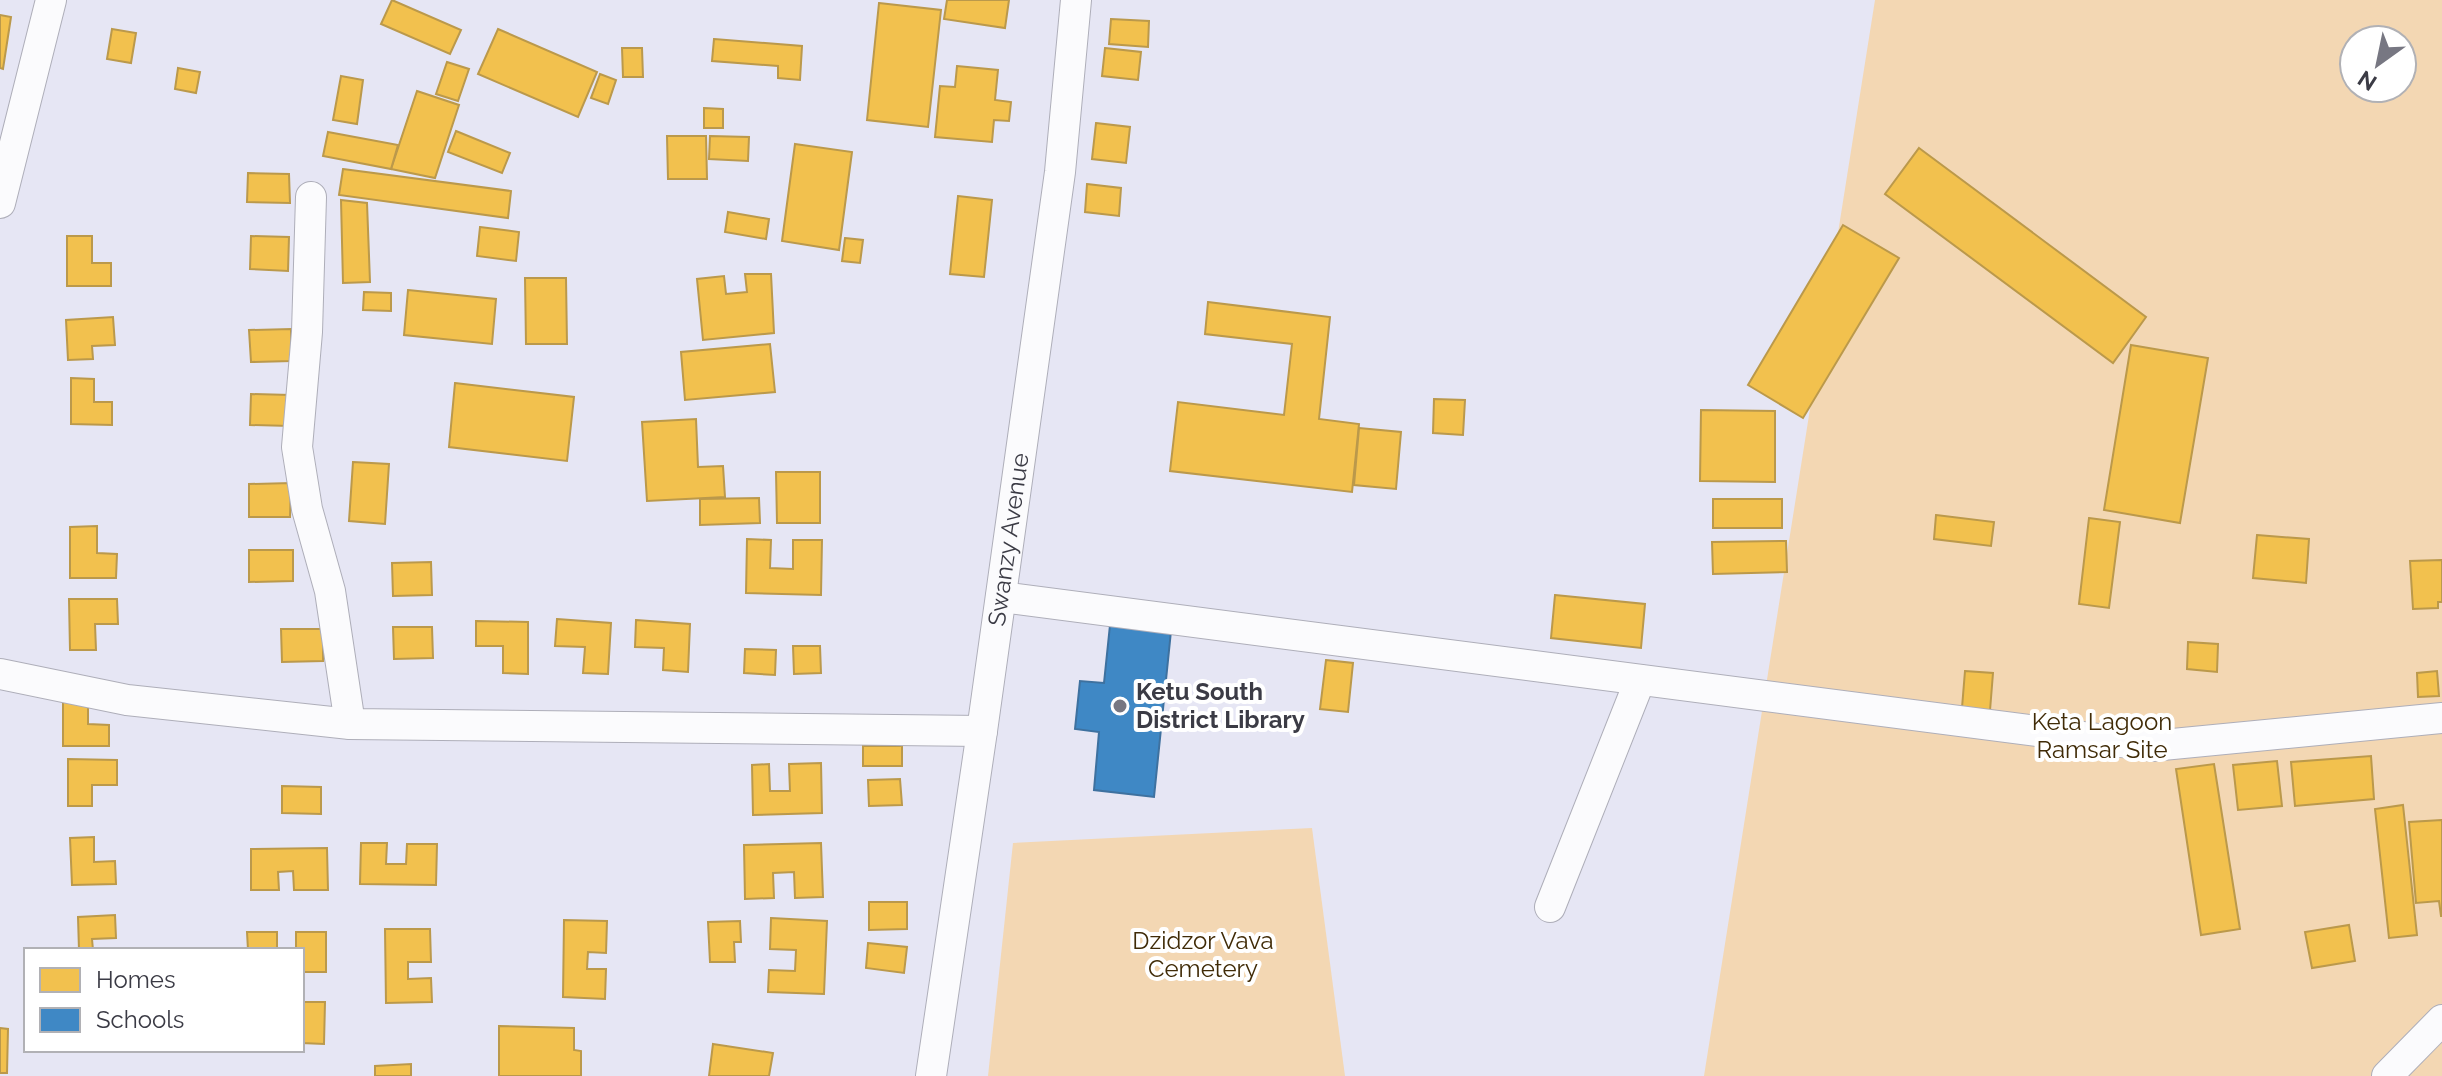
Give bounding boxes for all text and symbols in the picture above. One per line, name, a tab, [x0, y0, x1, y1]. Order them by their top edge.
north arrow	[2338, 24, 2418, 104]
text: N	[2353, 65, 2381, 96]
street label: Swanzy Avenue	[982, 451, 1035, 628]
place label: Ketu South District Library	[1136, 677, 1305, 734]
marker: Ketu South District Library	[1111, 697, 1129, 715]
park label: Keta Lagoon Ramsar Site	[2032, 707, 2172, 764]
park label: Dzidzor Vava Cemetery	[1132, 926, 1274, 983]
legend	[24, 948, 304, 1052]
text: Homes	[96, 965, 176, 994]
text: Schools	[96, 1005, 184, 1034]

